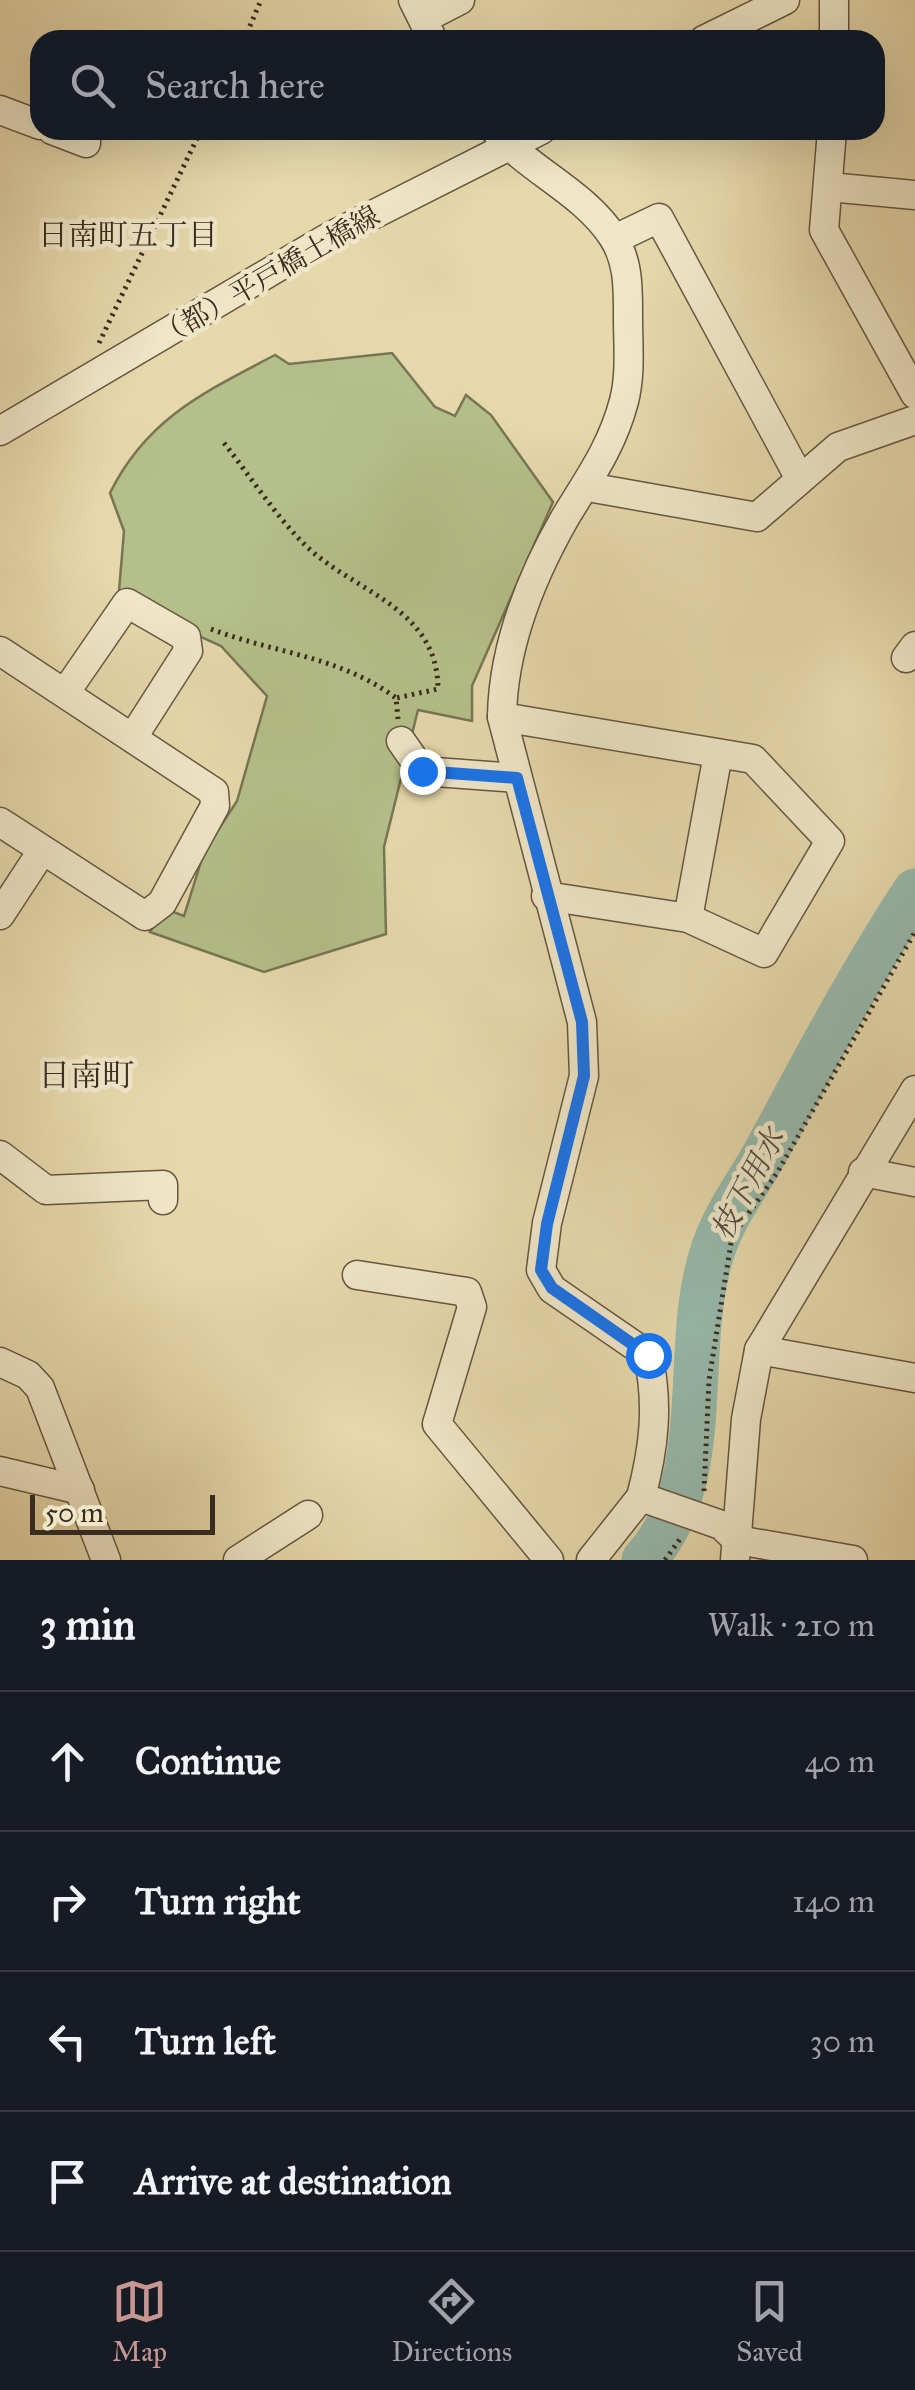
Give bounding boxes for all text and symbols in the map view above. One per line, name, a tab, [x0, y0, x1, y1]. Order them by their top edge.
search box	[30, 30, 885, 140]
icon: search	[65, 58, 120, 113]
text: Search here	[145, 62, 325, 108]
street label: （都）平戸橋土橋線	[150, 198, 386, 354]
district label: 日南町五丁目	[38, 217, 218, 253]
route end	[400, 749, 446, 795]
district label: 日南町	[38, 1056, 134, 1095]
water label: 枝下用水	[704, 1120, 793, 1245]
route start	[626, 1333, 672, 1379]
scale bar	[30, 1490, 215, 1534]
text: 50 m	[45, 1495, 104, 1530]
text: 3 min	[40, 1599, 135, 1651]
text: Walk · 210 m	[708, 1606, 875, 1645]
icon: ahead	[40, 1734, 95, 1789]
text: Continue	[135, 1738, 281, 1784]
text: 40 m	[805, 1742, 875, 1781]
icon: right	[40, 1874, 95, 1929]
text: Turn right	[135, 1878, 301, 1924]
text: 140 m	[792, 1882, 875, 1921]
icon: left	[40, 2014, 95, 2069]
text: Turn left	[135, 2018, 276, 2064]
text: 30 m	[810, 2022, 875, 2061]
icon: arrive	[40, 2154, 95, 2209]
text: Arrive at destination	[135, 2158, 452, 2204]
tab: Map	[112, 2274, 167, 2369]
tab: Directions	[391, 2274, 512, 2369]
tab: Saved	[736, 2274, 803, 2369]

